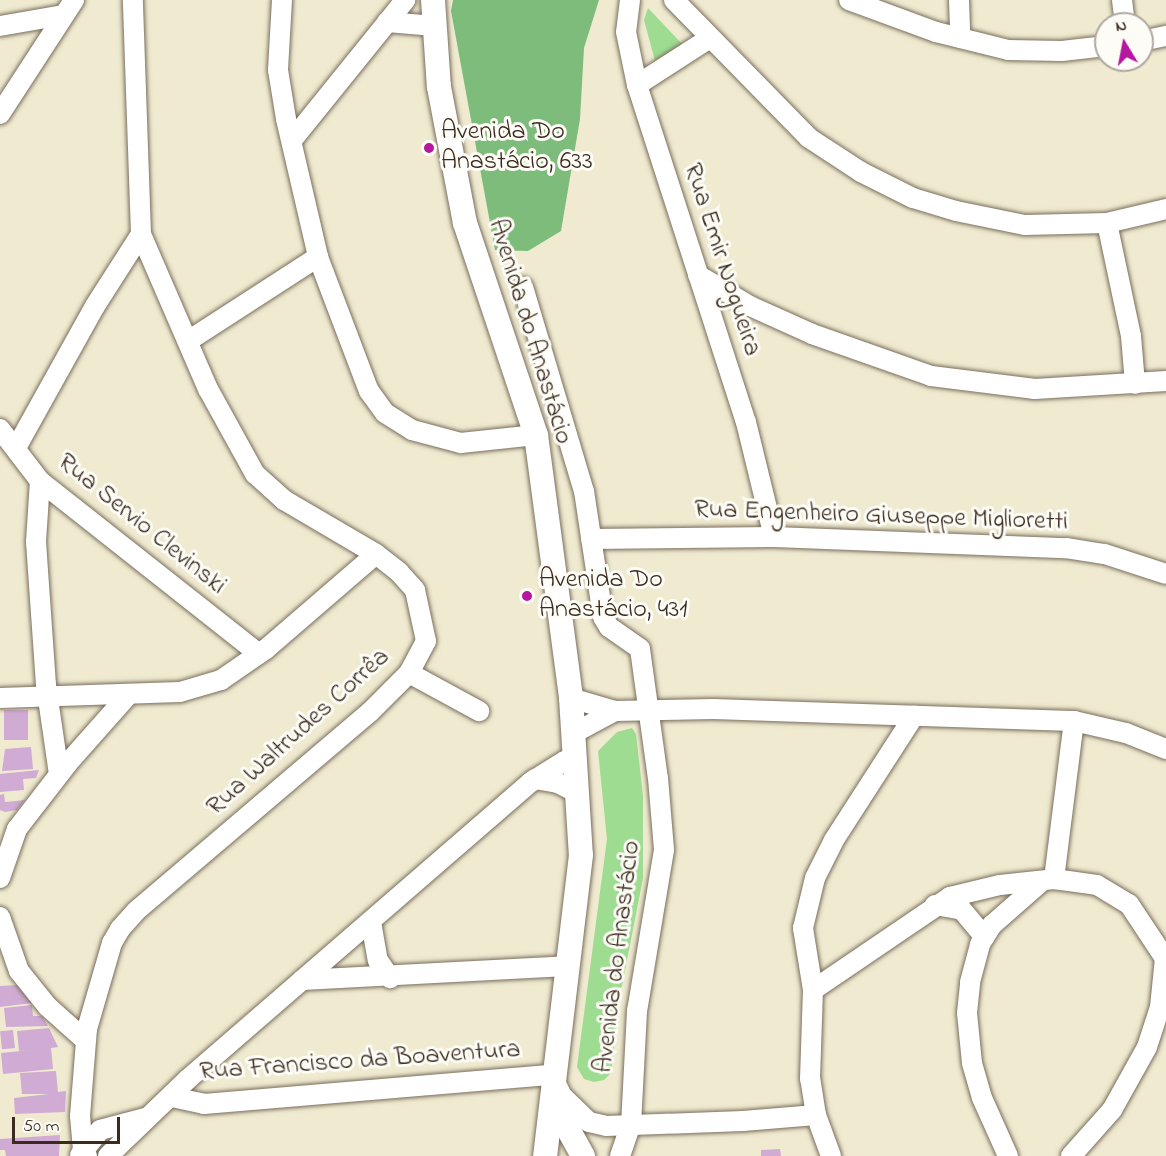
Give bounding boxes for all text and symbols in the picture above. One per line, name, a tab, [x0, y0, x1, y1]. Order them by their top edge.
north arrow	[1094, 12, 1154, 72]
text: N	[1114, 13, 1129, 39]
place label: Avenida Do Anastácio, 633	[441, 117, 593, 178]
marker: Avenida Do Anastácio, 633	[422, 141, 436, 155]
street label: Rua Emir Nogueira	[675, 160, 767, 360]
street label: Avenida do Anastácio	[480, 216, 578, 448]
street label: Rua Servio Clevinski	[50, 447, 232, 603]
street label: Rua Engenheiro Giuseppe Miglioretti	[694, 495, 1068, 539]
place label: Avenida Do Anastácio, 431	[539, 565, 687, 626]
marker: Avenida Do Anastácio, 431	[520, 589, 534, 603]
street label: Rua Waltrudes Corrêa	[201, 643, 397, 823]
street label: Avenida do Anastácio	[589, 839, 649, 1075]
street label: Rua Francisco da Boaventura	[199, 1035, 521, 1089]
scale bar	[15, 1105, 123, 1143]
text: 50 m	[23, 1114, 60, 1140]

